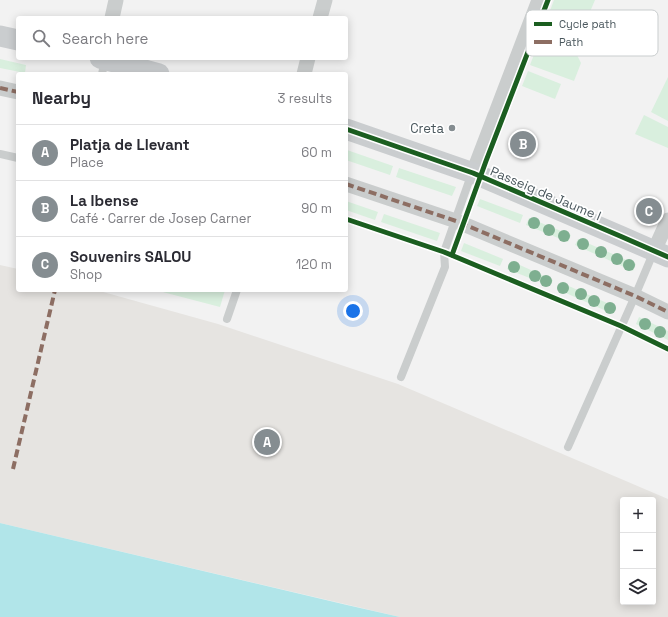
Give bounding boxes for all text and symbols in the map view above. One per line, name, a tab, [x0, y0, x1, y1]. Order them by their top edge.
legend	[526, 10, 658, 56]
search box	[16, 16, 348, 60]
text: Cycle path	[559, 17, 616, 31]
icon: search	[30, 27, 52, 49]
text: Search here	[62, 29, 148, 48]
text: Path	[559, 35, 583, 49]
text: Nearby	[32, 87, 91, 109]
text: 3 results	[278, 90, 332, 107]
place label: Creta	[410, 120, 445, 137]
marker: Creta	[447, 123, 457, 133]
pin: B	[510, 129, 536, 159]
text: Platja de Llevant	[70, 135, 190, 154]
text: A	[41, 144, 49, 161]
text: 60 m	[301, 144, 332, 161]
text: Place	[70, 154, 104, 171]
street label: Passeig de Jaume I	[488, 162, 604, 224]
text: La Ibense	[70, 191, 139, 210]
pin: C	[636, 196, 662, 226]
text: B	[41, 200, 49, 217]
text: 90 m	[301, 200, 332, 217]
text: Café · Carrer de Josep Carner	[70, 210, 251, 227]
text: Souvenirs SALOU	[70, 247, 191, 266]
text: C	[41, 256, 49, 273]
text: 120 m	[296, 256, 332, 273]
text: Shop	[70, 266, 102, 283]
your location	[343, 301, 363, 321]
pin: A	[254, 427, 280, 457]
map controls	[620, 497, 656, 605]
button: +	[620, 497, 656, 533]
button: −	[620, 533, 656, 569]
button: layers	[620, 569, 656, 605]

